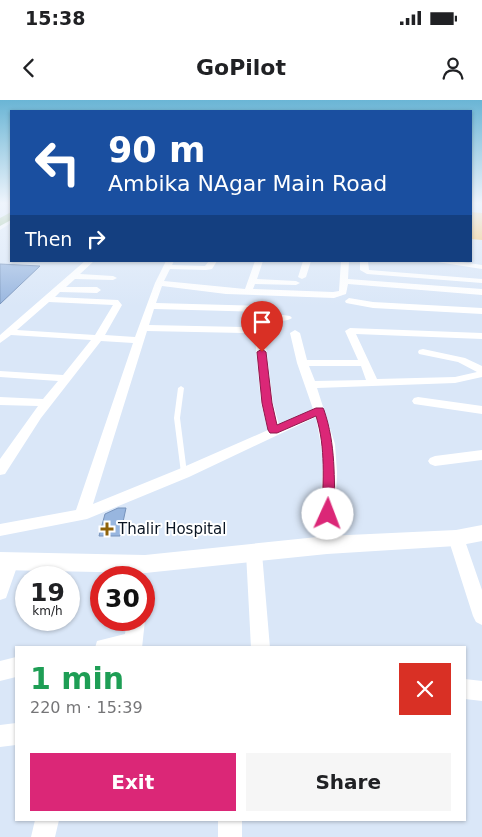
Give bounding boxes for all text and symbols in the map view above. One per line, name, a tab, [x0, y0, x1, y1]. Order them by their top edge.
text: 15:38	[25, 7, 85, 29]
icon: back	[15, 54, 43, 82]
icon: person	[439, 54, 467, 82]
text: GoPilot	[196, 55, 286, 80]
icon: left	[25, 130, 90, 195]
text: 90 m	[108, 130, 205, 170]
text: Ambika NAgar Main Road	[108, 171, 387, 196]
icon: right	[82, 225, 110, 253]
text: Then	[25, 228, 72, 250]
pin	[241, 301, 283, 352]
icon: arrive	[248, 308, 276, 336]
position arrow	[301, 487, 353, 539]
place label: Thalir Hospital	[117, 520, 226, 538]
marker: Thalir Hospital	[100, 522, 114, 536]
speed limit sign: 30	[90, 566, 155, 631]
text: 19	[30, 578, 65, 607]
text: km/h	[32, 604, 63, 618]
text: 1 min	[30, 661, 124, 696]
button: close	[399, 663, 451, 715]
text: 220 m · 15:39	[30, 698, 143, 717]
button: Exit	[30, 753, 236, 811]
button: Share	[246, 753, 451, 811]

